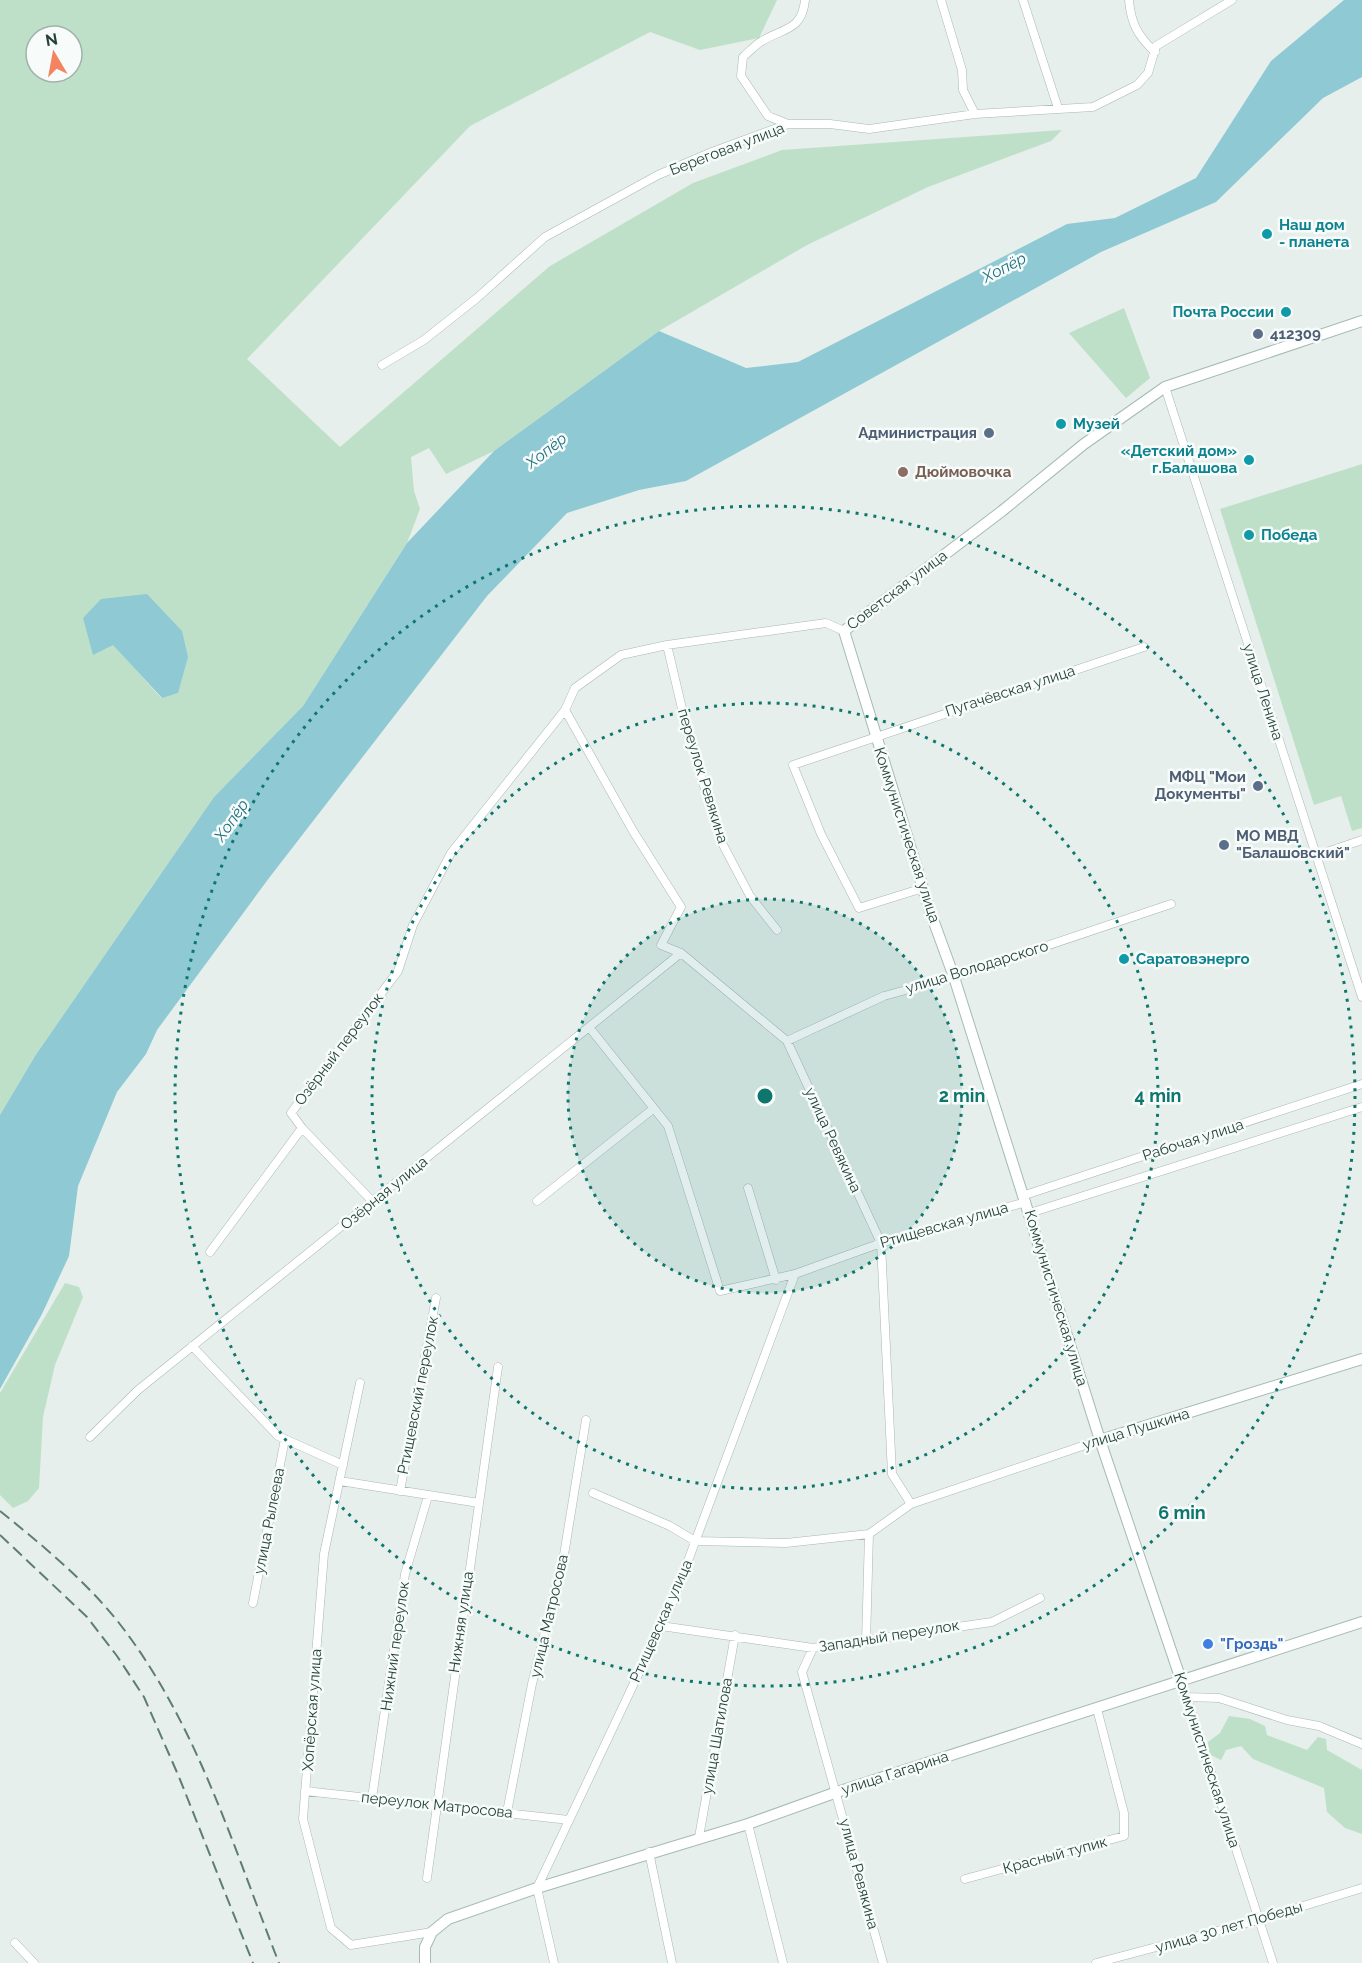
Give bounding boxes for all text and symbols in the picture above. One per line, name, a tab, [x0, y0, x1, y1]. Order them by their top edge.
north arrow	[24, 24, 84, 84]
text: N	[44, 29, 59, 50]
street label: Береговая улица	[667, 119, 787, 179]
place label: Наш дом - планета	[1279, 216, 1350, 251]
marker: Наш дом - планета	[1260, 227, 1274, 241]
water label: Хопёр	[978, 248, 1029, 287]
place label: Почта России	[1172, 303, 1274, 321]
marker: Почта России	[1279, 305, 1293, 319]
place label: 412309	[1270, 325, 1321, 343]
marker: 412309	[1251, 327, 1265, 341]
place label: Музей	[1073, 415, 1120, 433]
marker: Музей	[1054, 417, 1068, 431]
place label: Администрация	[858, 424, 977, 442]
marker: Администрация	[982, 426, 996, 440]
water label: Хопёр	[521, 429, 571, 473]
place label: «Детский дом» г.Балашова	[1121, 442, 1237, 477]
marker: «Детский дом» г.Балашова	[1242, 453, 1256, 467]
place label: Дюймовочка	[915, 463, 1012, 481]
marker: Дюймовочка	[896, 465, 910, 479]
place label: Победа	[1261, 526, 1318, 544]
marker: Победа	[1242, 528, 1256, 542]
street label: Советская улица	[843, 546, 951, 634]
street label: улица Ленина	[1239, 641, 1287, 743]
street label: Пугачёвская улица	[943, 662, 1077, 720]
street label: переулок Ревякина	[674, 706, 732, 846]
street label: Коммунистическая улица	[870, 745, 944, 925]
place label: МФЦ "Мои Документы"	[1155, 768, 1246, 803]
marker: МФЦ "Мои Документы"	[1251, 779, 1265, 793]
water label: Хопёр	[210, 796, 253, 846]
place label: МО МВД "Балашовский"	[1236, 827, 1350, 862]
marker: МО МВД "Балашовский"	[1217, 838, 1231, 852]
street label: улица Володарского	[903, 937, 1051, 997]
place label: Саратовэнерго	[1136, 950, 1250, 968]
marker: Саратовэнерго	[1117, 952, 1131, 966]
street label: Озёрный переулок	[291, 989, 387, 1109]
street label: улица Ревякина	[801, 1085, 865, 1195]
text: 2 min	[939, 1085, 985, 1106]
text: 4 min	[1135, 1085, 1181, 1106]
centre of rings	[755, 1086, 775, 1106]
street label: Рабочая улица	[1140, 1115, 1246, 1165]
street label: Озёрная улица	[337, 1152, 431, 1234]
street label: Ртищевская улица	[878, 1198, 1010, 1252]
street label: Коммунистическая улица	[1021, 1208, 1091, 1388]
street label: Ртищевский переулок	[394, 1314, 442, 1476]
street label: улица Пушкина	[1080, 1404, 1192, 1454]
street label: улица Рылеева	[250, 1466, 288, 1576]
text: 6 min	[1158, 1502, 1206, 1523]
street label: улица Матросова	[526, 1553, 572, 1679]
street label: Ртищевская улица	[626, 1557, 696, 1685]
street label: Нижняя улица	[445, 1570, 477, 1674]
street label: Нижний переулок	[377, 1580, 413, 1712]
street label: Западный переулок	[817, 1616, 961, 1656]
place label: "Гроздь"	[1220, 1635, 1283, 1653]
marker: "Гроздь"	[1201, 1637, 1215, 1651]
street label: Хопёрская улица	[299, 1648, 325, 1772]
street label: Коммунистическая улица	[1170, 1670, 1244, 1850]
street label: улица Шатилова	[698, 1676, 736, 1796]
street label: улица Гагарина	[839, 1747, 951, 1799]
street label: переулок Матросова	[360, 1788, 514, 1822]
street label: улица Ревякина	[836, 1817, 882, 1931]
street label: Красный тупик	[1001, 1832, 1109, 1878]
street label: улица 30 лет Победы	[1153, 1897, 1305, 1957]

